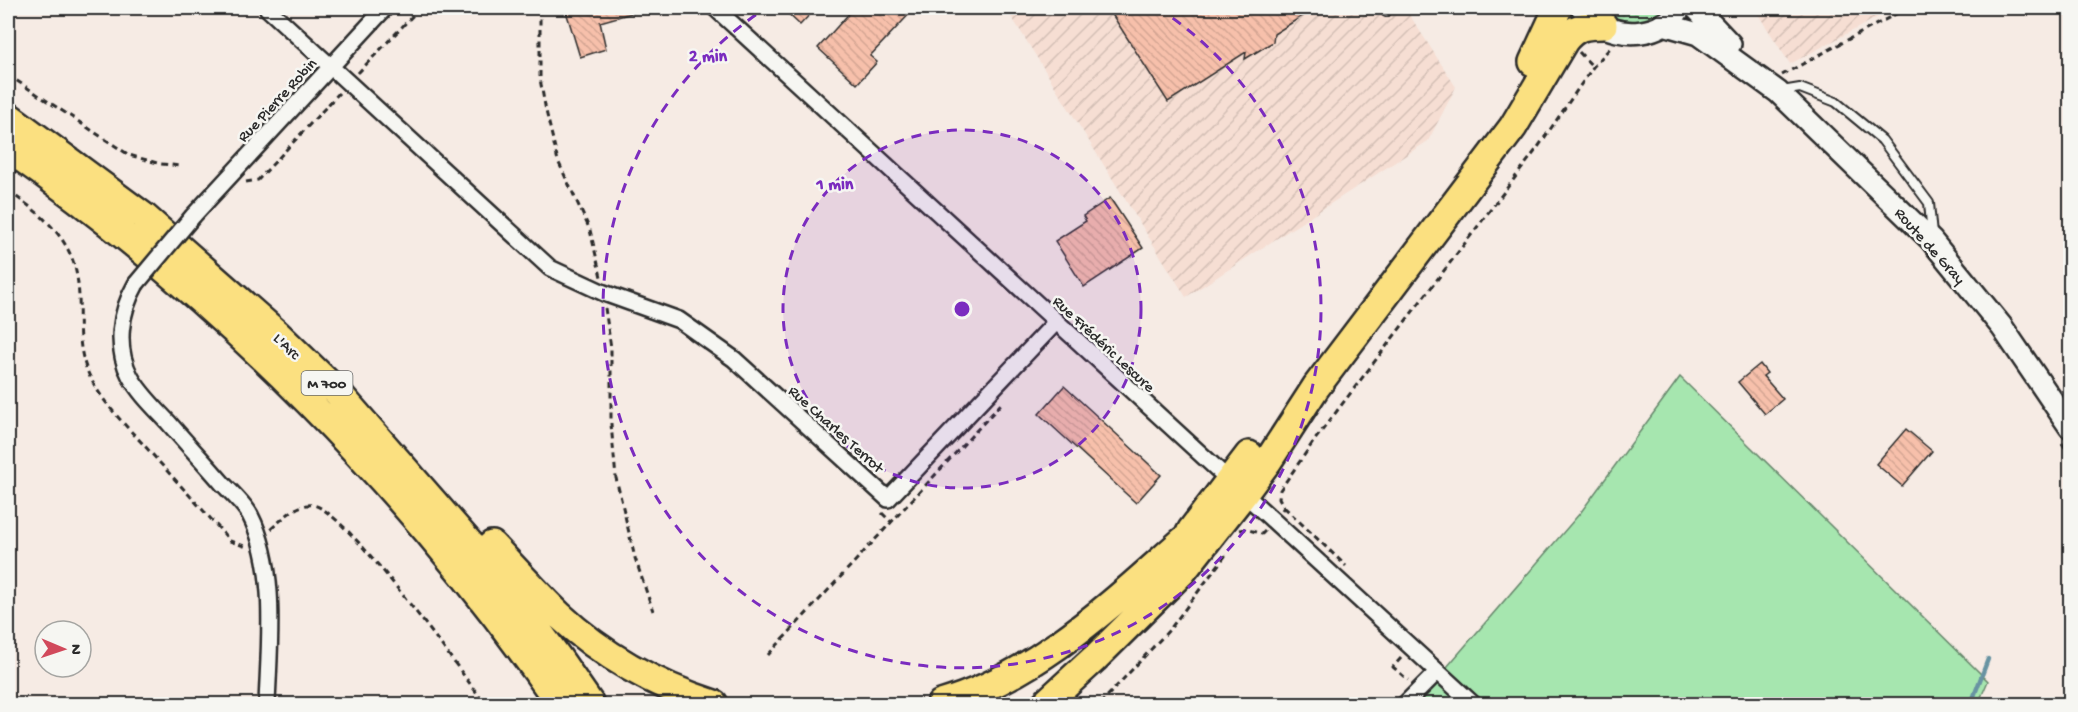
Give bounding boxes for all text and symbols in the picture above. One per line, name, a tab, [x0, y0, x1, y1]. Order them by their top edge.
text: 2 min	[689, 47, 728, 68]
street label: Rue Pierre Robin	[235, 55, 323, 147]
text: 1 min	[816, 175, 854, 196]
street label: Route de Gray	[1889, 205, 1968, 290]
street label: Rue Frédéric Lescure	[1048, 293, 1158, 398]
centre of rings	[952, 299, 972, 319]
street label: L'Arc	[268, 330, 304, 365]
road number: M 700	[302, 371, 352, 395]
street label: Rue Charles Terrot	[783, 383, 887, 479]
north arrow	[33, 619, 93, 679]
text: N	[65, 644, 84, 656]

